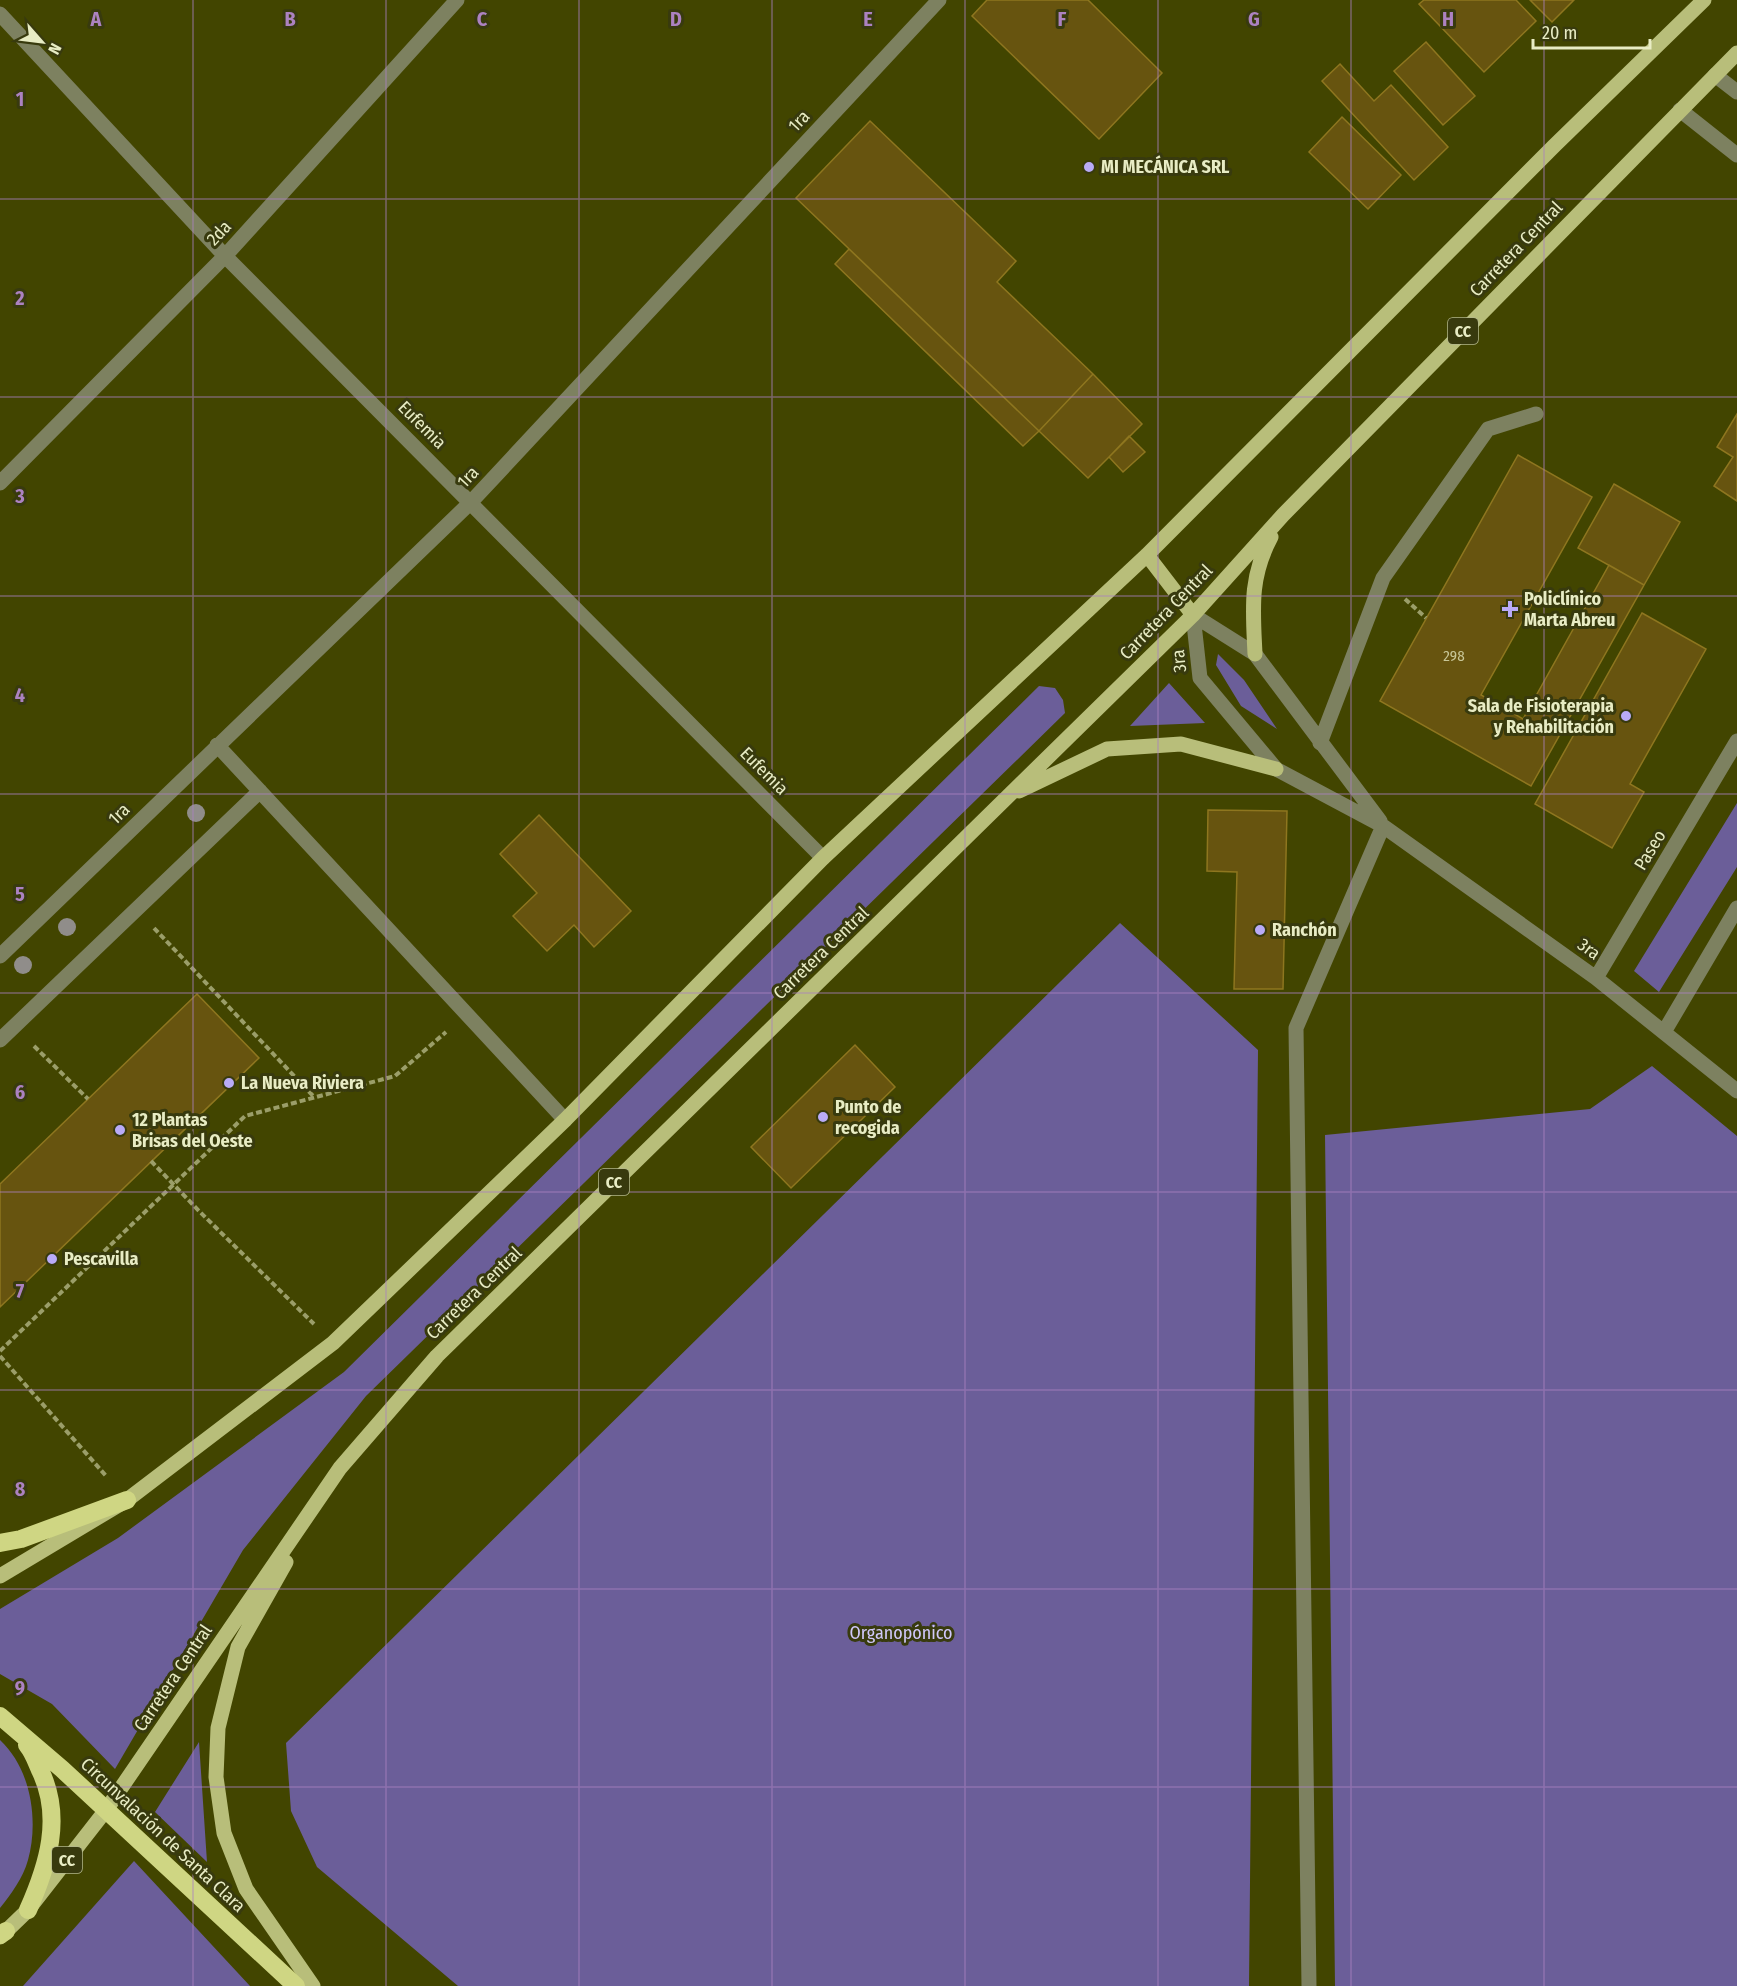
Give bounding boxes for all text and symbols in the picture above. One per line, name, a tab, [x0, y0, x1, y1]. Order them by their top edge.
text: A	[90, 7, 103, 31]
text: B	[284, 7, 296, 31]
text: C	[477, 7, 488, 31]
text: D	[670, 7, 682, 31]
text: E	[863, 7, 873, 31]
text: F	[1058, 7, 1067, 31]
text: G	[1248, 7, 1260, 31]
text: H	[1442, 7, 1454, 31]
north arrow	[12, 12, 72, 72]
scale bar	[1533, 12, 1650, 50]
text: 20 m	[1542, 22, 1577, 44]
text: N	[44, 40, 65, 58]
text: 1	[16, 87, 24, 111]
street label: 1ra	[784, 105, 815, 136]
place label: MI MECÁNICA SRL	[1101, 155, 1230, 178]
marker: MI MECÁNICA SRL	[1082, 160, 1096, 174]
street label: Carretera Central	[1465, 197, 1567, 301]
street label: 2da	[202, 216, 236, 250]
text: 2	[14, 286, 25, 310]
road number: CC	[1448, 318, 1478, 344]
street label: Eufemia	[393, 396, 451, 454]
street label: 1ra	[453, 461, 484, 492]
text: 3	[14, 484, 25, 508]
street label: Carretera Central	[1115, 560, 1217, 664]
place label: Policlínico Marta Abreu	[1524, 588, 1615, 631]
marker: Policlínico Marta Abreu	[1501, 600, 1519, 618]
house number: 298	[1443, 647, 1465, 665]
street label: 3ra	[1167, 648, 1191, 673]
text: 4	[15, 683, 25, 707]
place label: Sala de Fisioterapia y Rehabilitación	[1468, 695, 1614, 738]
marker: Sala de Fisioterapia y Rehabilitación	[1619, 709, 1633, 723]
street label: Eufemia	[735, 742, 793, 800]
street label: 1ra	[104, 798, 135, 829]
street label: Paseo	[1629, 826, 1671, 874]
text: 5	[15, 882, 25, 906]
street label: Carretera Central	[769, 902, 873, 1004]
place label: Ranchón	[1272, 919, 1337, 941]
marker: Ranchón	[1253, 923, 1267, 937]
street label: 3ra	[1573, 933, 1605, 965]
place label: La Nueva Riviera	[241, 1072, 364, 1094]
marker: La Nueva Riviera	[222, 1076, 236, 1090]
text: 6	[15, 1080, 25, 1104]
place label: Punto de recogida	[835, 1096, 902, 1139]
place label: 12 Plantas Brisas del Oeste	[132, 1109, 253, 1152]
marker: Punto de recogida	[816, 1110, 830, 1124]
marker: 12 Plantas Brisas del Oeste	[113, 1123, 127, 1137]
road number: CC	[599, 1169, 629, 1195]
street label: Carretera Central	[422, 1242, 526, 1344]
place label: Pescavilla	[64, 1248, 138, 1270]
marker: Pescavilla	[45, 1252, 59, 1266]
text: 7	[16, 1279, 25, 1303]
text: 8	[15, 1477, 26, 1501]
street label: Carretera Central	[129, 1620, 217, 1736]
park label: Organopónico	[849, 1622, 953, 1644]
text: 9	[15, 1676, 25, 1700]
street label: Circunvalación de Santa Clara	[76, 1753, 250, 1917]
road number: CC	[52, 1847, 82, 1873]

